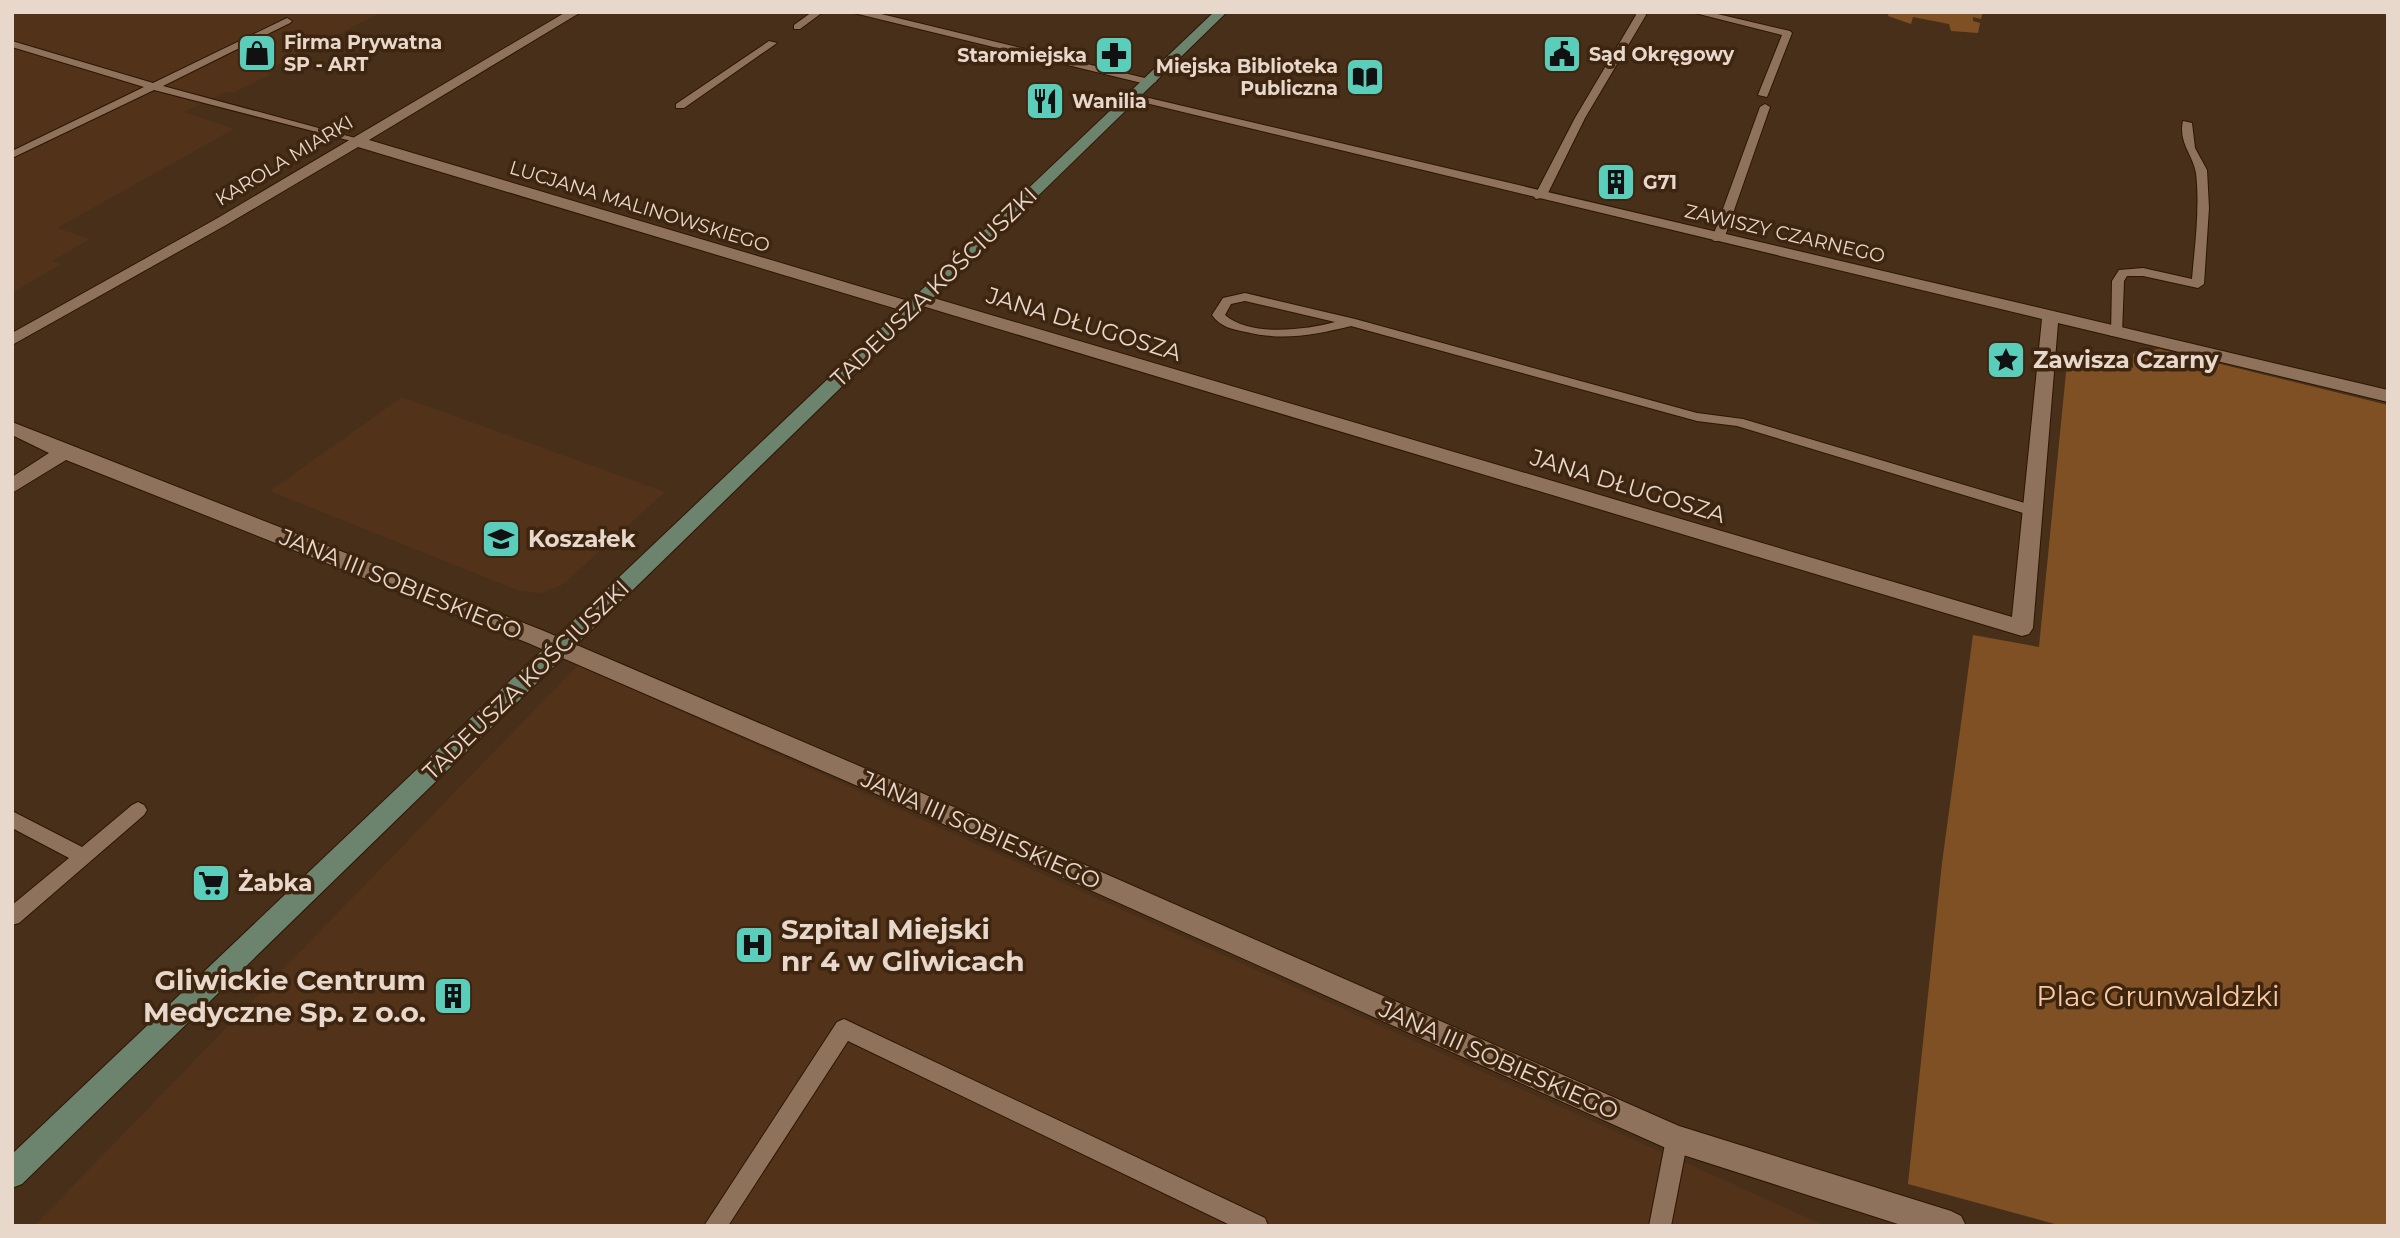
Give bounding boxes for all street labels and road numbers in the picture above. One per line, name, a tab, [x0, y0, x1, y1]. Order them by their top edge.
street label: KAROLA MIARKI	[211, 110, 357, 211]
street label: LUCJANA MALINOWSKIEGO	[507, 156, 773, 257]
street label: TADEUSZA KOŚCIUSZKI	[825, 181, 1043, 393]
street label: ZAWISZY CZARNEGO	[1682, 199, 1887, 268]
street label: JANA DŁUGOSZA	[982, 281, 1185, 367]
street label: JANA DŁUGOSZA	[1526, 443, 1729, 529]
street label: JANA III SOBIESKIEGO	[275, 522, 526, 645]
street label: TADEUSZA KOŚCIUSZKI	[417, 574, 635, 786]
street label: JANA III SOBIESKIEGO	[856, 764, 1105, 895]
street label: JANA III SOBIESKIEGO	[1374, 994, 1623, 1125]

